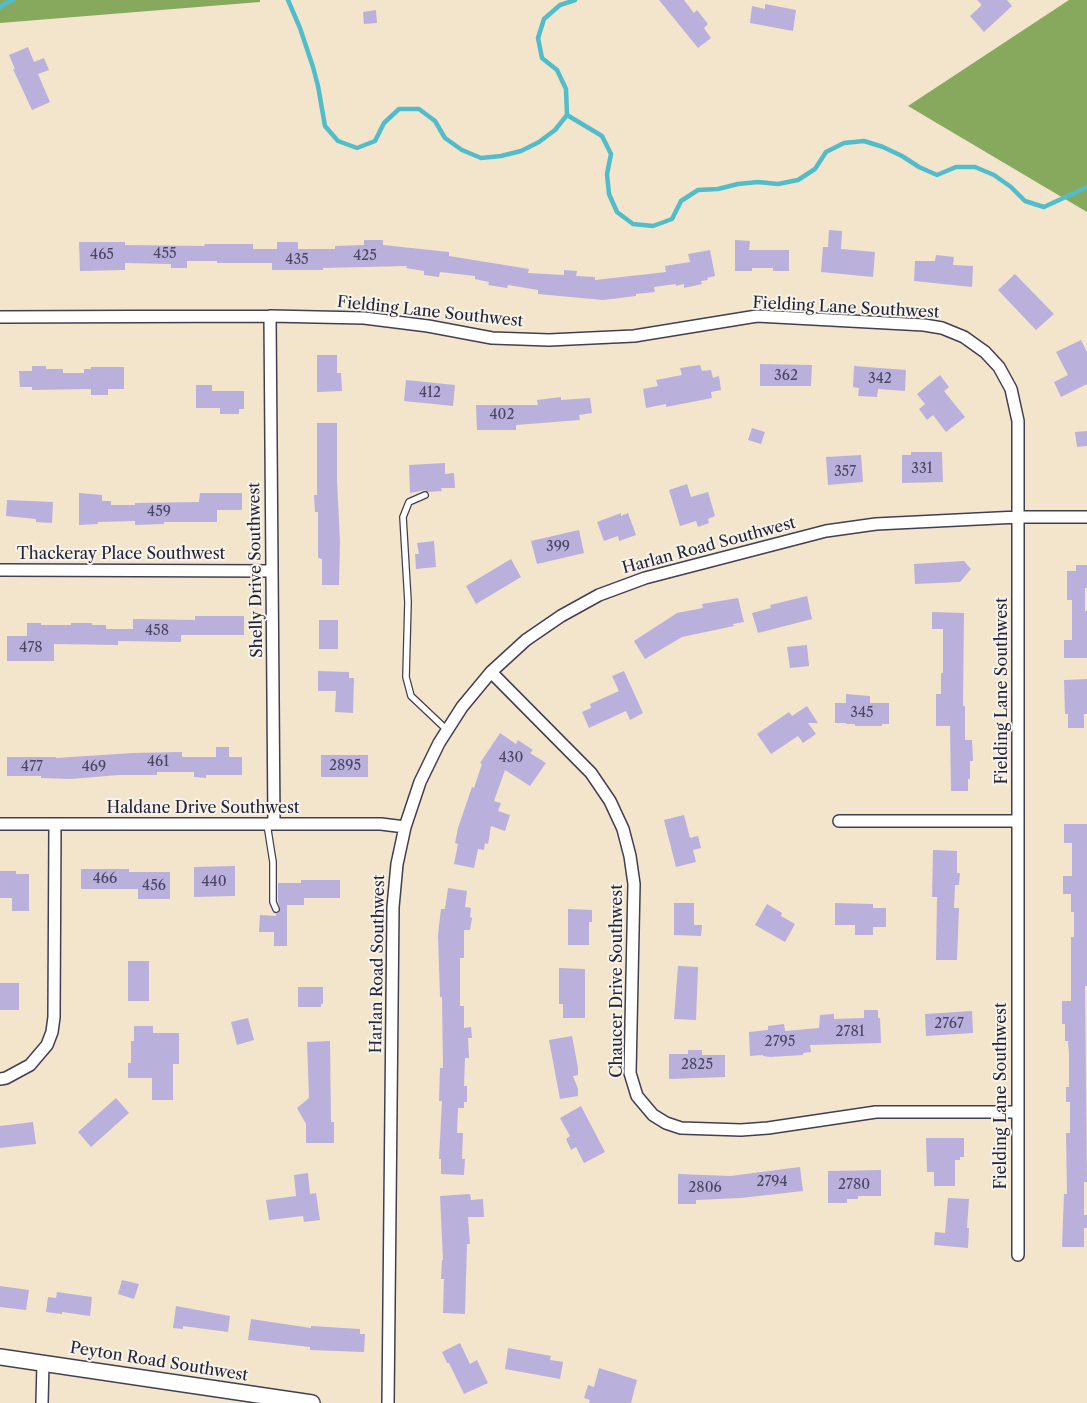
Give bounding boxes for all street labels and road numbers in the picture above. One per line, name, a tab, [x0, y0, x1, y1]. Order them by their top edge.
street label: Fielding Lane Southwest	[336, 293, 524, 331]
street label: Fielding Lane Southwest	[752, 294, 940, 322]
street label: Shelly Drive Southwest	[245, 482, 267, 658]
street label: Harlan Road Southwest	[620, 514, 798, 578]
street label: Thackeray Place Southwest	[17, 544, 225, 564]
street label: Fielding Lane Southwest	[992, 597, 1012, 785]
street label: Haldane Drive Southwest	[107, 798, 299, 818]
street label: Harlan Road Southwest	[367, 874, 389, 1054]
street label: Chaucer Drive Southwest	[607, 884, 627, 1078]
street label: Fielding Lane Southwest	[991, 1002, 1011, 1190]
street label: Peyton Road Southwest	[69, 1338, 249, 1386]

